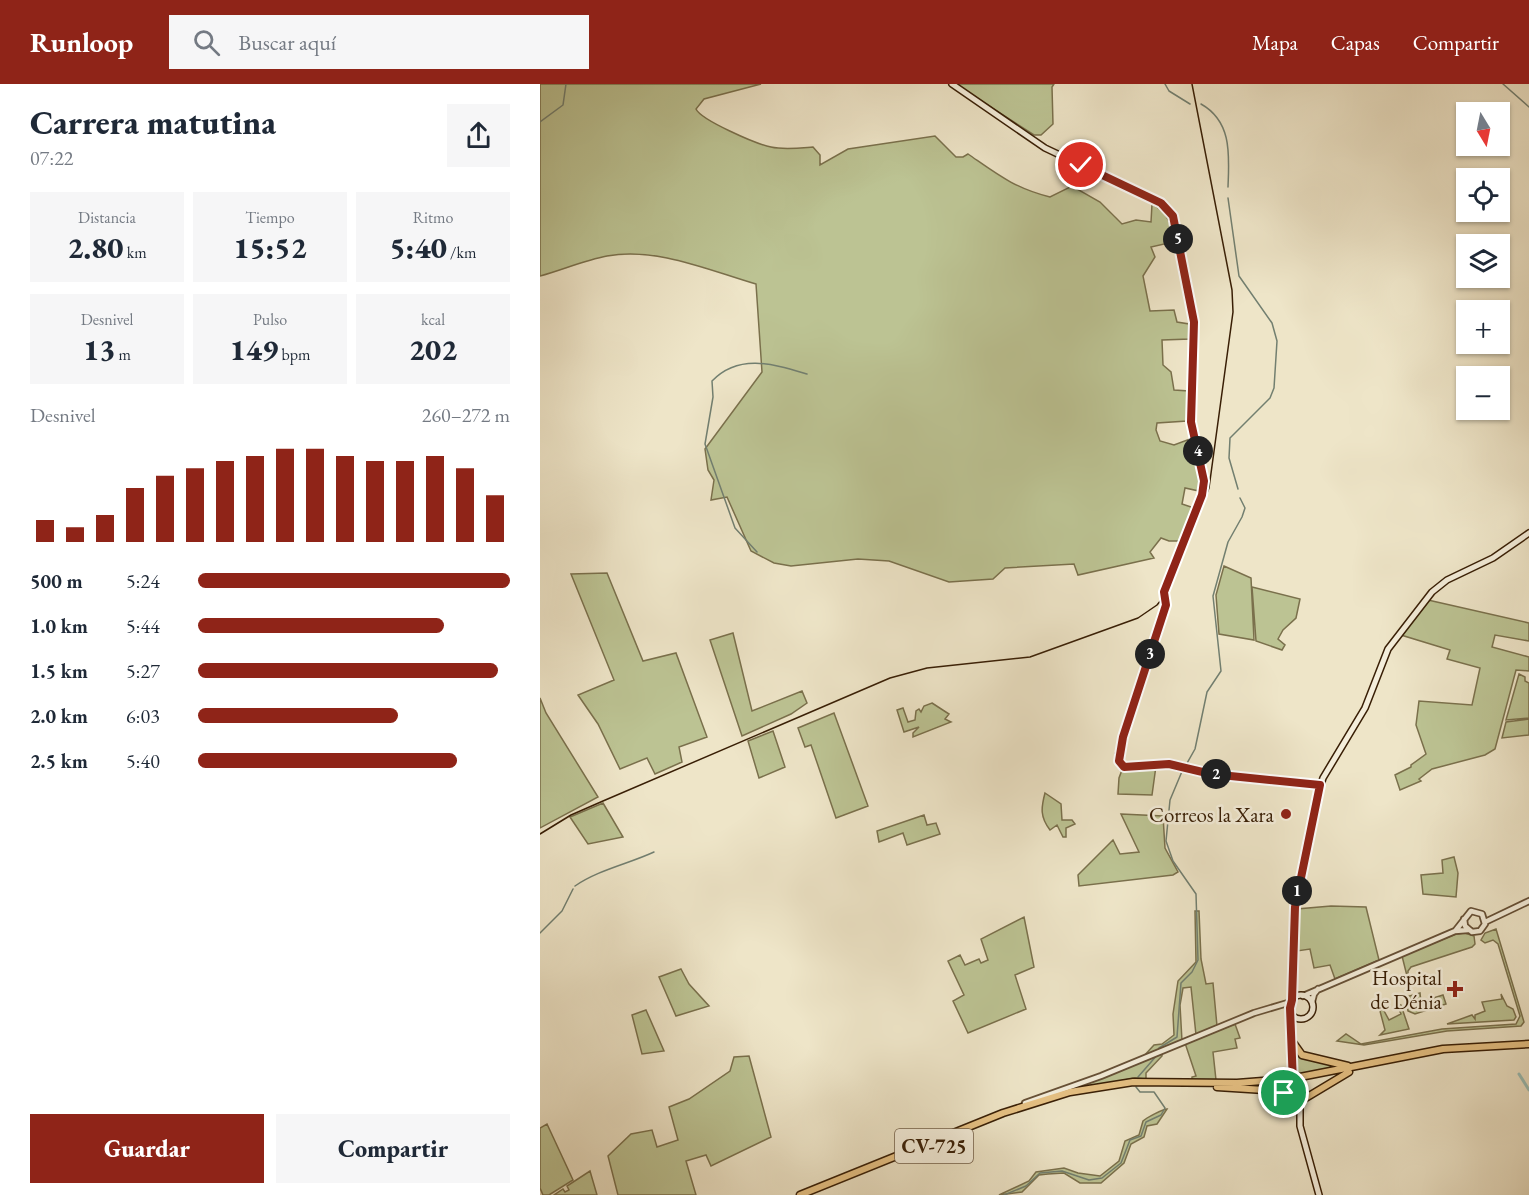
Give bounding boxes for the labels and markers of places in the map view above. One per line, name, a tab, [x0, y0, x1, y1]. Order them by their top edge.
pin	[1055, 139, 1106, 190]
pin: 5	[1163, 224, 1193, 254]
pin: 4	[1183, 436, 1213, 466]
pin: 3	[1135, 639, 1165, 669]
pin: 2	[1201, 759, 1231, 789]
place label: Correos la Xara	[1149, 801, 1275, 828]
marker: Correos la Xara	[1279, 807, 1293, 821]
pin: 1	[1282, 876, 1312, 906]
place label: Hospital de Dénia	[1370, 964, 1443, 1015]
marker: Hospital de Dénia	[1446, 980, 1464, 998]
pin	[1258, 1067, 1309, 1118]

